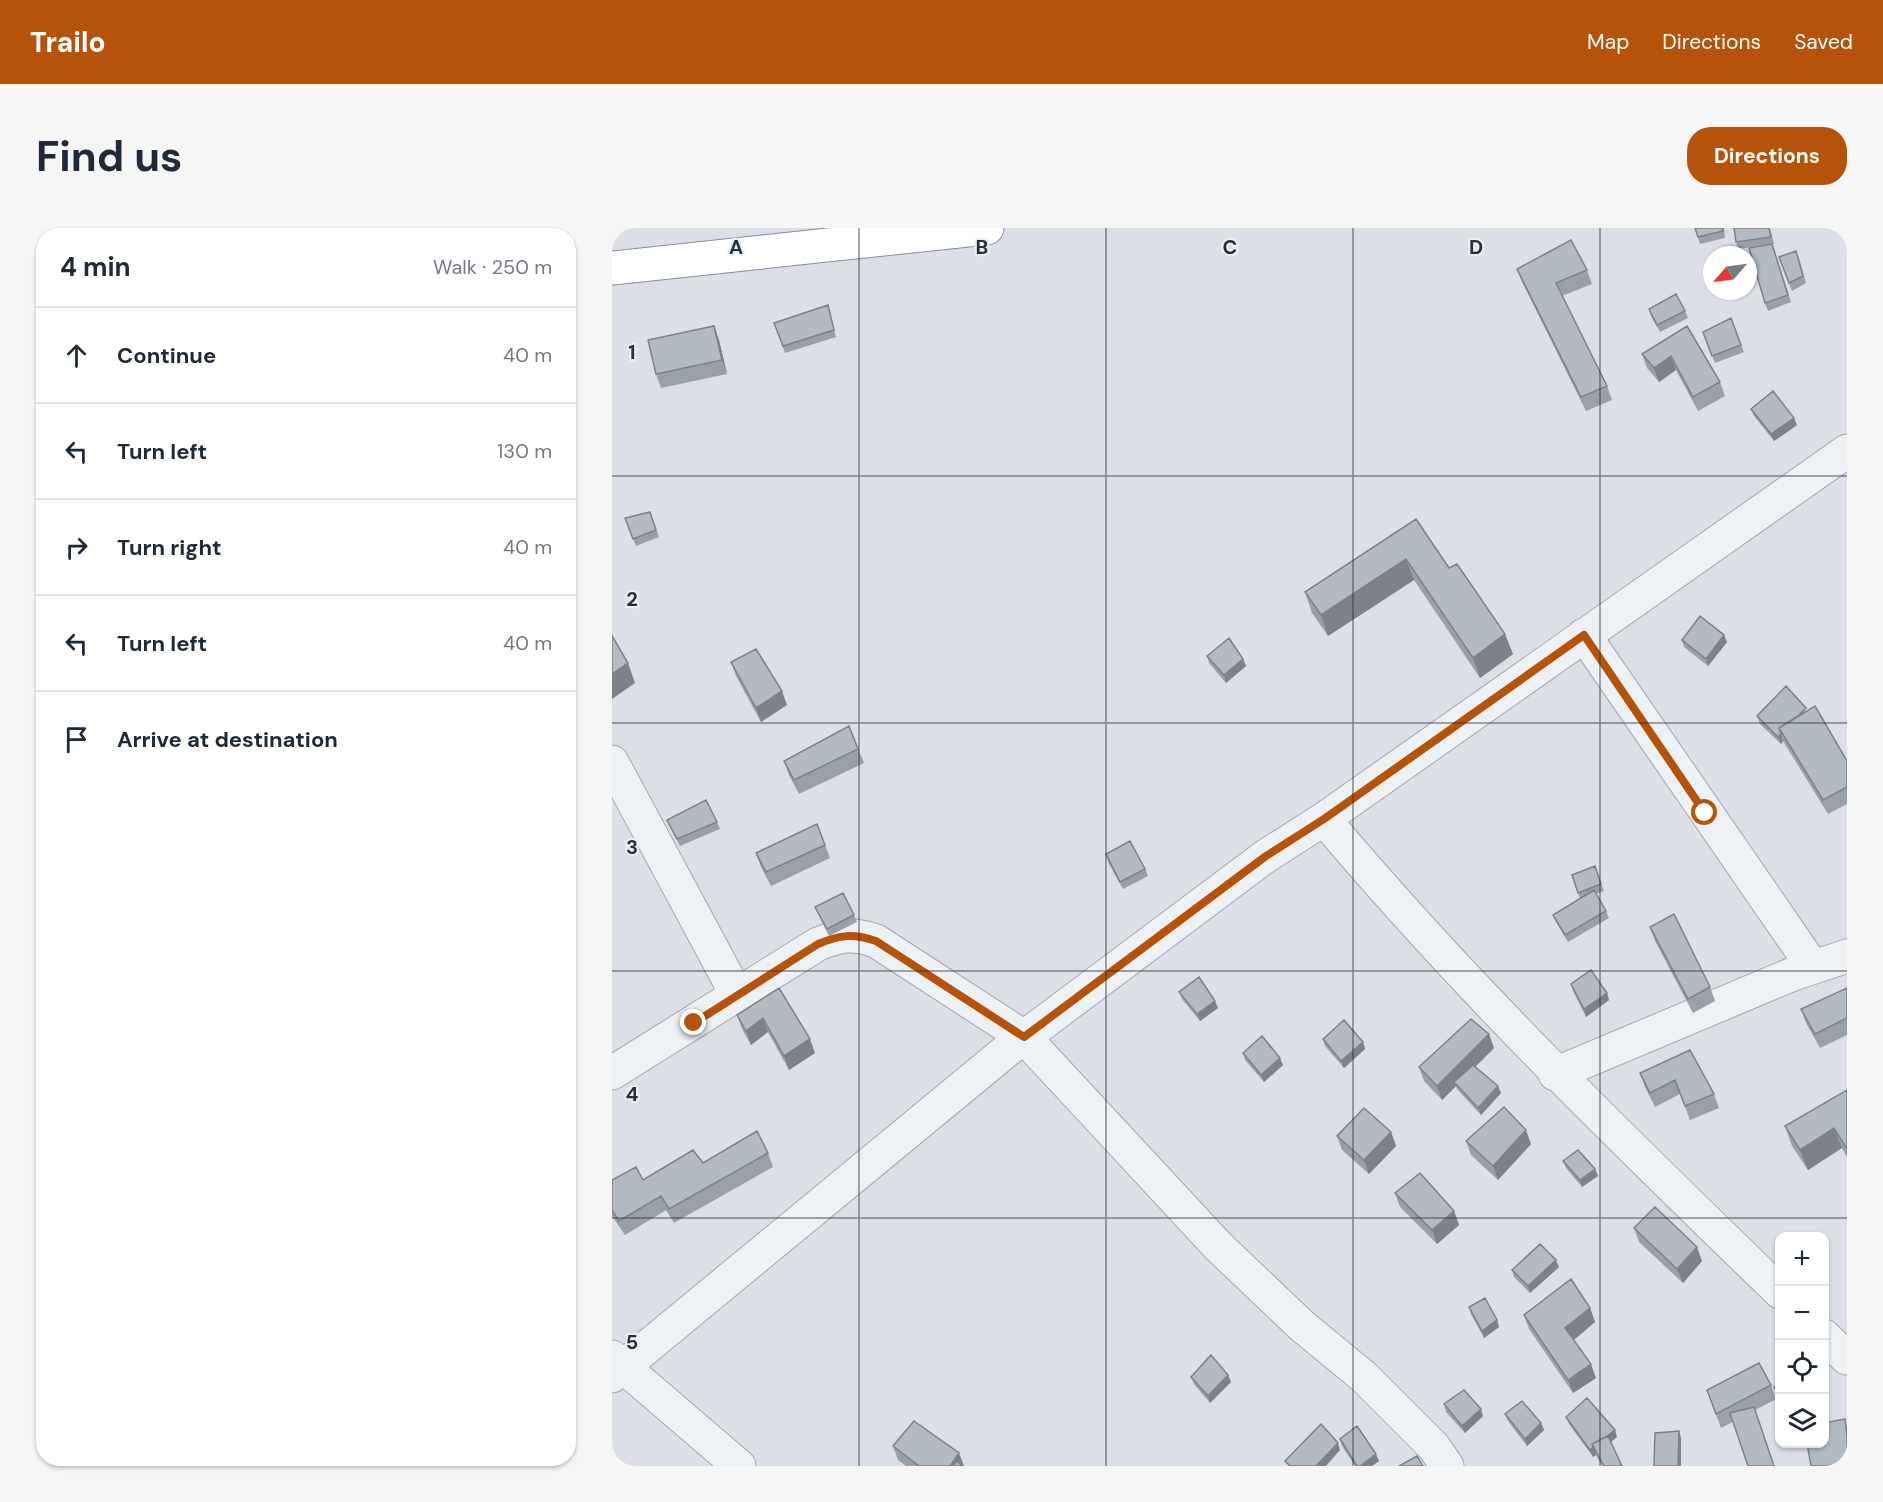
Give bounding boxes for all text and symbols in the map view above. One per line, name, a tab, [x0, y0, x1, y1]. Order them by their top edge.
text: Trailo	[30, 24, 106, 61]
text: Map	[1587, 28, 1629, 56]
text: Directions	[1662, 28, 1761, 56]
text: Saved	[1794, 28, 1853, 56]
button: Directions	[1687, 127, 1847, 185]
text: Find us	[36, 129, 182, 184]
text: A	[729, 234, 743, 260]
text: B	[976, 234, 988, 260]
text: C	[1223, 234, 1237, 260]
text: D	[1469, 234, 1483, 260]
north arrow	[1703, 246, 1757, 300]
text: 4 min	[60, 250, 131, 284]
text: Walk · 250 m	[433, 254, 552, 280]
icon: ahead	[60, 339, 93, 372]
text: 1	[628, 339, 636, 365]
text: Continue	[117, 341, 216, 370]
text: 40 m	[503, 342, 552, 368]
icon: left	[60, 435, 93, 468]
text: Turn left	[117, 437, 207, 466]
text: 130 m	[497, 438, 552, 464]
icon: right	[60, 531, 93, 564]
text: Turn right	[117, 533, 222, 562]
text: 40 m	[503, 534, 552, 560]
text: 2	[626, 586, 638, 612]
icon: left	[60, 627, 93, 660]
text: Turn left	[117, 629, 207, 658]
text: 40 m	[503, 630, 552, 656]
icon: arrive	[60, 723, 93, 756]
text: Arrive at destination	[117, 725, 338, 754]
route start	[1691, 799, 1717, 825]
text: 3	[626, 834, 638, 860]
route end	[680, 1009, 706, 1035]
text: 4	[626, 1081, 639, 1107]
map controls	[1775, 1232, 1829, 1448]
button: +	[1775, 1232, 1829, 1286]
button: −	[1775, 1286, 1829, 1340]
text: 5	[626, 1329, 638, 1355]
button: locate	[1775, 1340, 1829, 1394]
button: layers	[1775, 1394, 1829, 1448]

